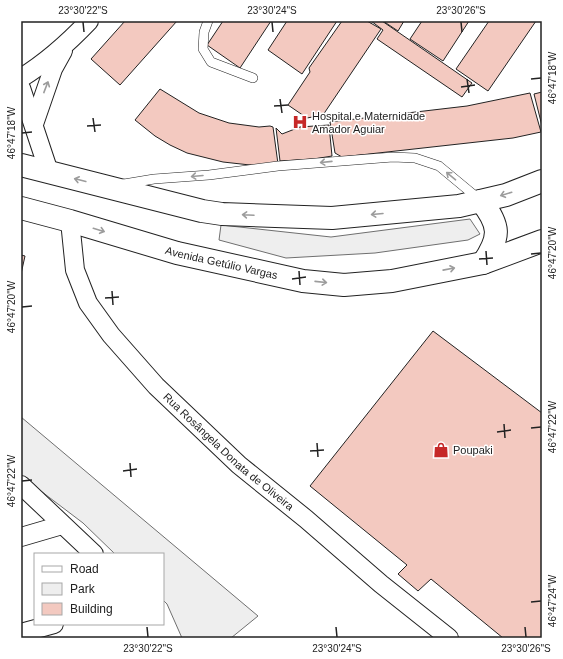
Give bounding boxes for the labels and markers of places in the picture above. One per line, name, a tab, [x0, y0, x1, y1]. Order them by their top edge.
place label: Hospital e Maternidade Amador Aguiar	[312, 110, 425, 135]
hospital icon: Hospital e Maternidade Amador Aguiar	[291, 113, 309, 131]
shop icon: Poupaki	[432, 441, 450, 459]
place label: Poupaki	[453, 444, 493, 456]

